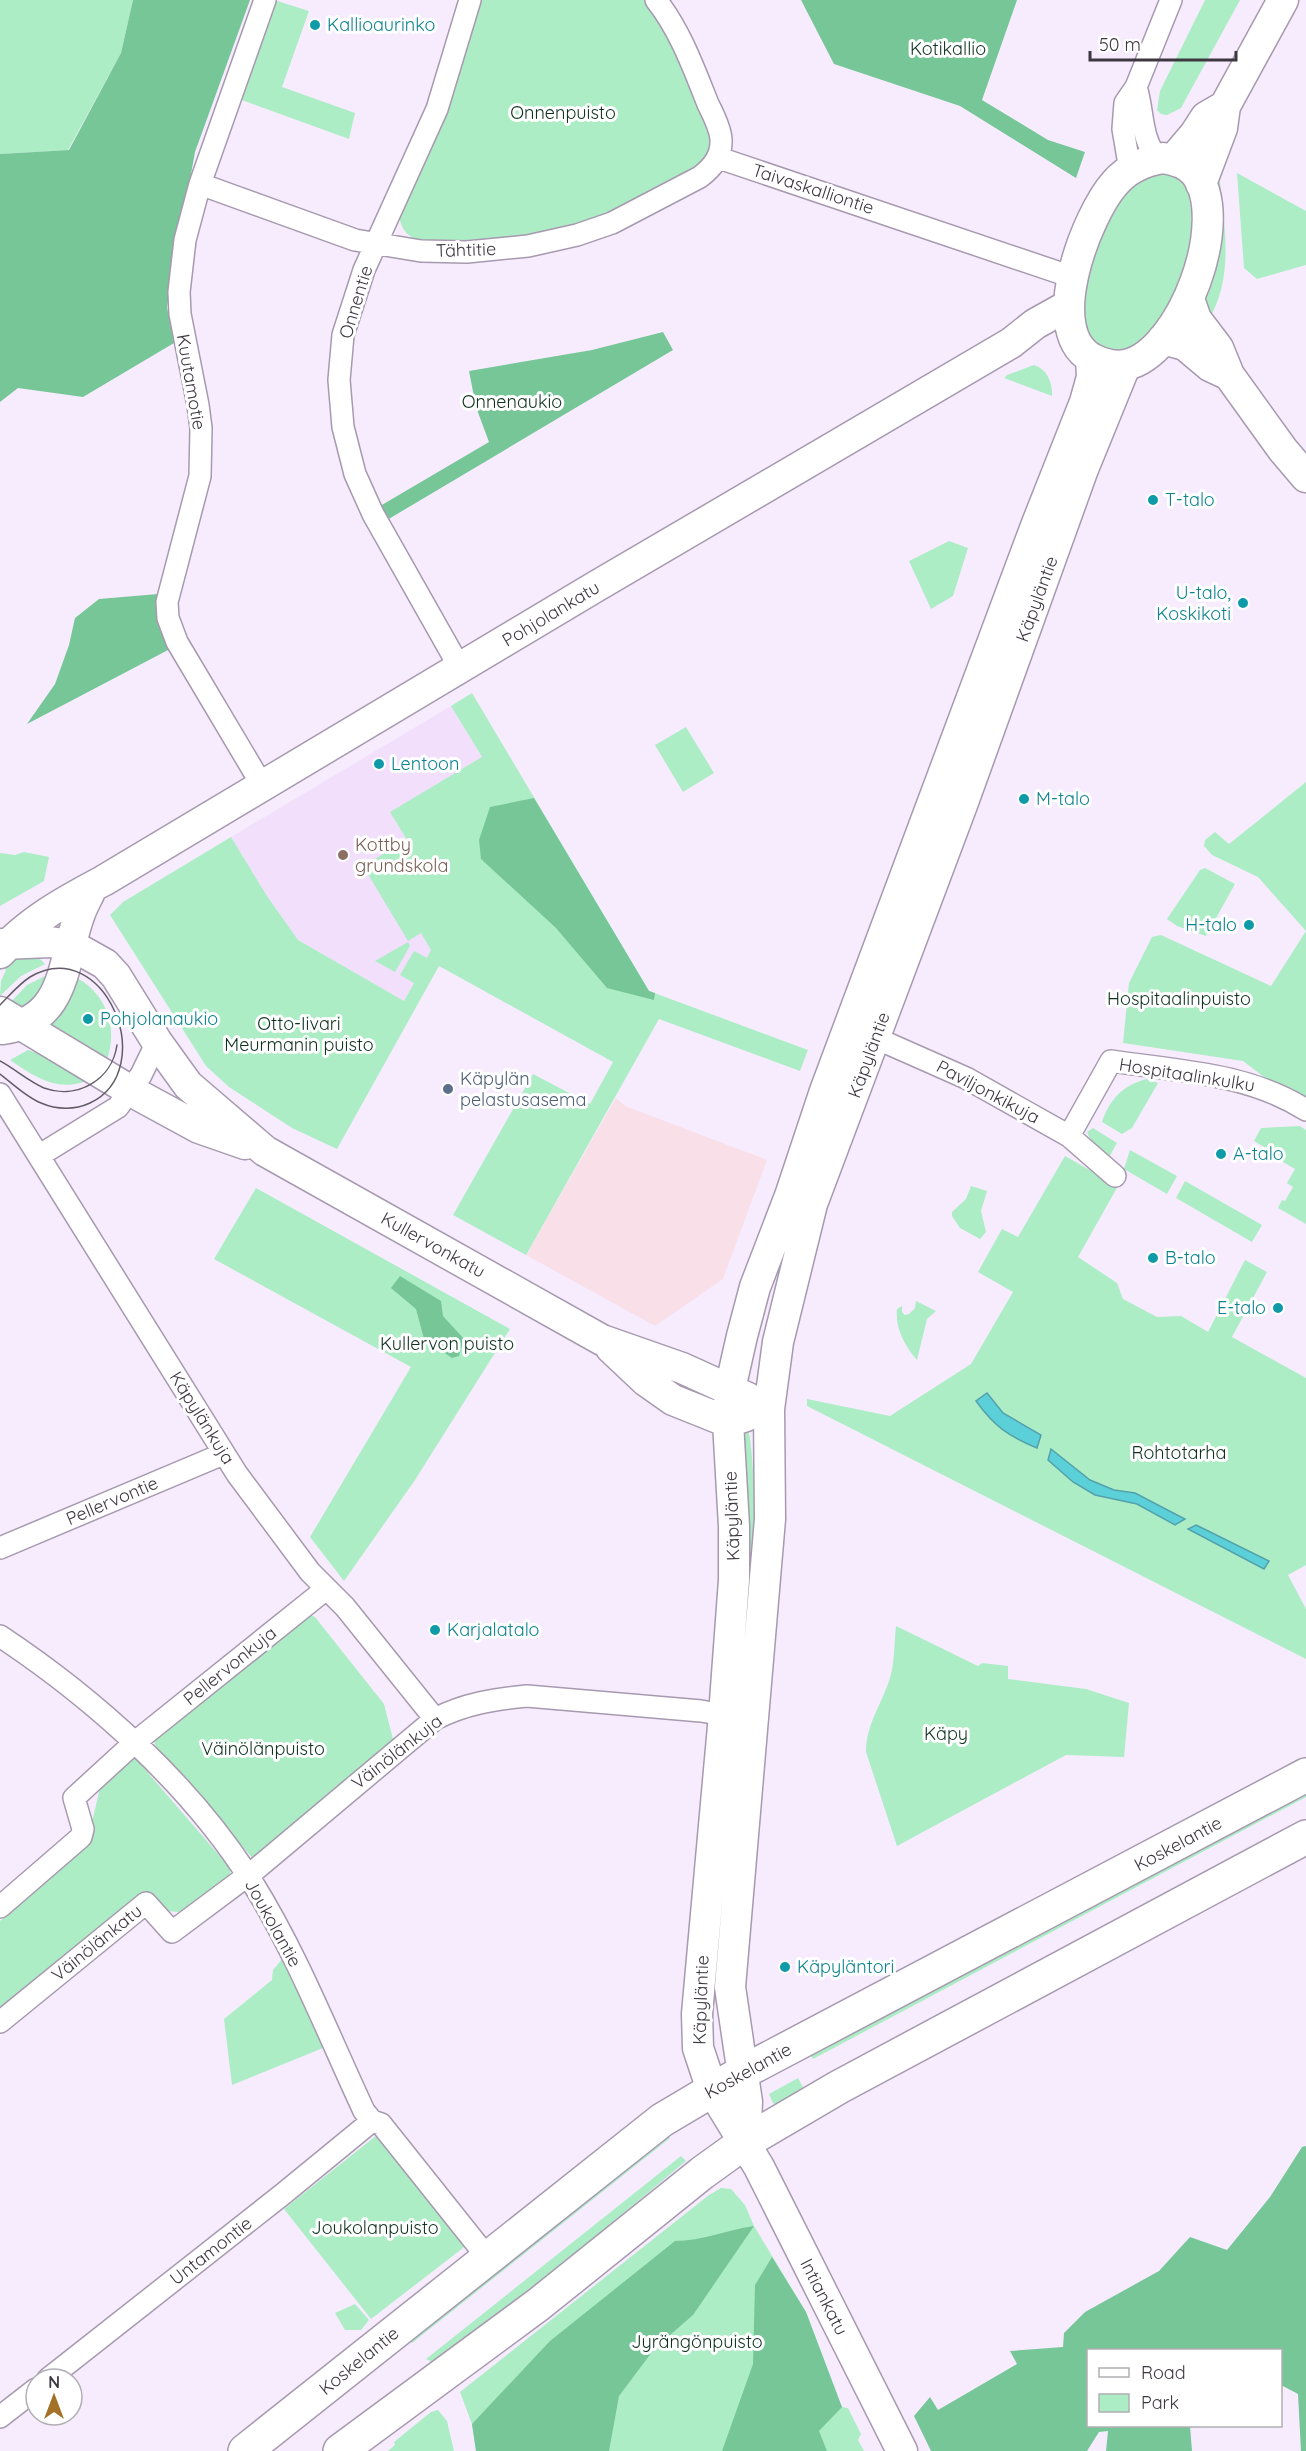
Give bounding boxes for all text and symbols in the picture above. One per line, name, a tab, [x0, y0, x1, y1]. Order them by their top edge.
place label: Kallioaurinko	[327, 13, 435, 36]
marker: Kallioaurinko	[308, 18, 322, 32]
scale bar	[1090, 24, 1236, 62]
text: 50 m	[1099, 33, 1141, 56]
park label: Kotikallio	[910, 37, 986, 60]
park label: Onnenpuisto	[510, 101, 616, 124]
street label: Taivaskalliontie	[749, 158, 877, 219]
street label: Tähtitie	[435, 237, 497, 262]
street label: Onnentie	[334, 262, 378, 341]
street label: Kuutamotie	[172, 332, 211, 432]
park label: Onnenaukio	[462, 390, 562, 413]
place label: T-talo	[1165, 488, 1215, 511]
marker: T-talo	[1146, 493, 1160, 507]
street label: Käpyläntie	[1010, 553, 1063, 645]
street label: Pohjolankatu	[498, 575, 604, 652]
place label: U-talo, Koskikoti	[1156, 581, 1231, 625]
marker: U-talo, Koskikoti	[1236, 596, 1250, 610]
place label: Lentoon	[391, 752, 459, 775]
marker: Lentoon	[372, 757, 386, 771]
place label: M-talo	[1036, 787, 1090, 810]
marker: M-talo	[1017, 792, 1031, 806]
place label: Kottby grundskola	[355, 833, 448, 877]
marker: Kottby grundskola	[336, 848, 350, 862]
place label: H-talo	[1185, 913, 1237, 936]
marker: H-talo	[1242, 918, 1256, 932]
park label: Hospitaalinpuisto	[1107, 987, 1251, 1010]
place label: Pohjolanaukio	[100, 1007, 218, 1030]
street label: Käpyläntie	[842, 1009, 895, 1101]
marker: Pohjolanaukio	[81, 1012, 95, 1026]
park label: Otto-Iivari Meurmanin puisto	[224, 1012, 374, 1056]
street label: Hospitaalinkulku	[1118, 1052, 1257, 1097]
street label: Paviljonkikuja	[933, 1055, 1044, 1128]
place label: Käpylän pelastusasema	[460, 1067, 586, 1111]
marker: Käpylän pelastusasema	[441, 1082, 455, 1096]
place label: A-talo	[1233, 1142, 1284, 1165]
marker: A-talo	[1214, 1147, 1228, 1161]
street label: Kullervonkatu	[377, 1206, 489, 1283]
place label: B-talo	[1165, 1246, 1216, 1269]
marker: B-talo	[1146, 1251, 1160, 1265]
place label: E-talo	[1217, 1296, 1266, 1319]
marker: E-talo	[1271, 1301, 1285, 1315]
park label: Kullervon puisto	[380, 1332, 514, 1355]
street label: Käpylänkuja	[165, 1367, 240, 1468]
park label: Rohtotarha	[1131, 1441, 1227, 1464]
street label: Pellervontie	[62, 1471, 161, 1530]
street label: Käpyläntie	[718, 1471, 745, 1561]
place label: Karjalatalo	[447, 1618, 539, 1641]
street label: Pellervonkuja	[179, 1621, 281, 1710]
marker: Karjalatalo	[428, 1623, 442, 1637]
street label: Väinölänkuja	[347, 1709, 447, 1794]
park label: Käpy	[924, 1722, 968, 1745]
park label: Väinölänpuisto	[201, 1737, 325, 1760]
street label: Koskelantie	[1130, 1811, 1226, 1876]
street label: Joukolantie	[240, 1875, 307, 1971]
street label: Väinölänkatu	[47, 1899, 147, 1986]
street label: Käpyläntie	[687, 1955, 714, 2045]
place label: Käpyläntori	[797, 1955, 894, 1978]
marker: Käpyläntori	[778, 1960, 792, 1974]
street label: Koskelantie	[700, 2037, 795, 2104]
street label: Untamontie	[165, 2211, 256, 2290]
park label: Joukolanpuisto	[311, 2216, 439, 2239]
street label: Intiankatu	[795, 2255, 854, 2339]
street label: Koskelantie	[314, 2321, 403, 2400]
park label: Jyrängönpuisto	[631, 2330, 763, 2353]
legend	[1087, 2349, 1282, 2427]
text: Road	[1141, 2361, 1186, 2384]
north arrow	[24, 2367, 84, 2427]
text: N	[48, 2372, 60, 2392]
text: Park	[1141, 2391, 1179, 2414]

